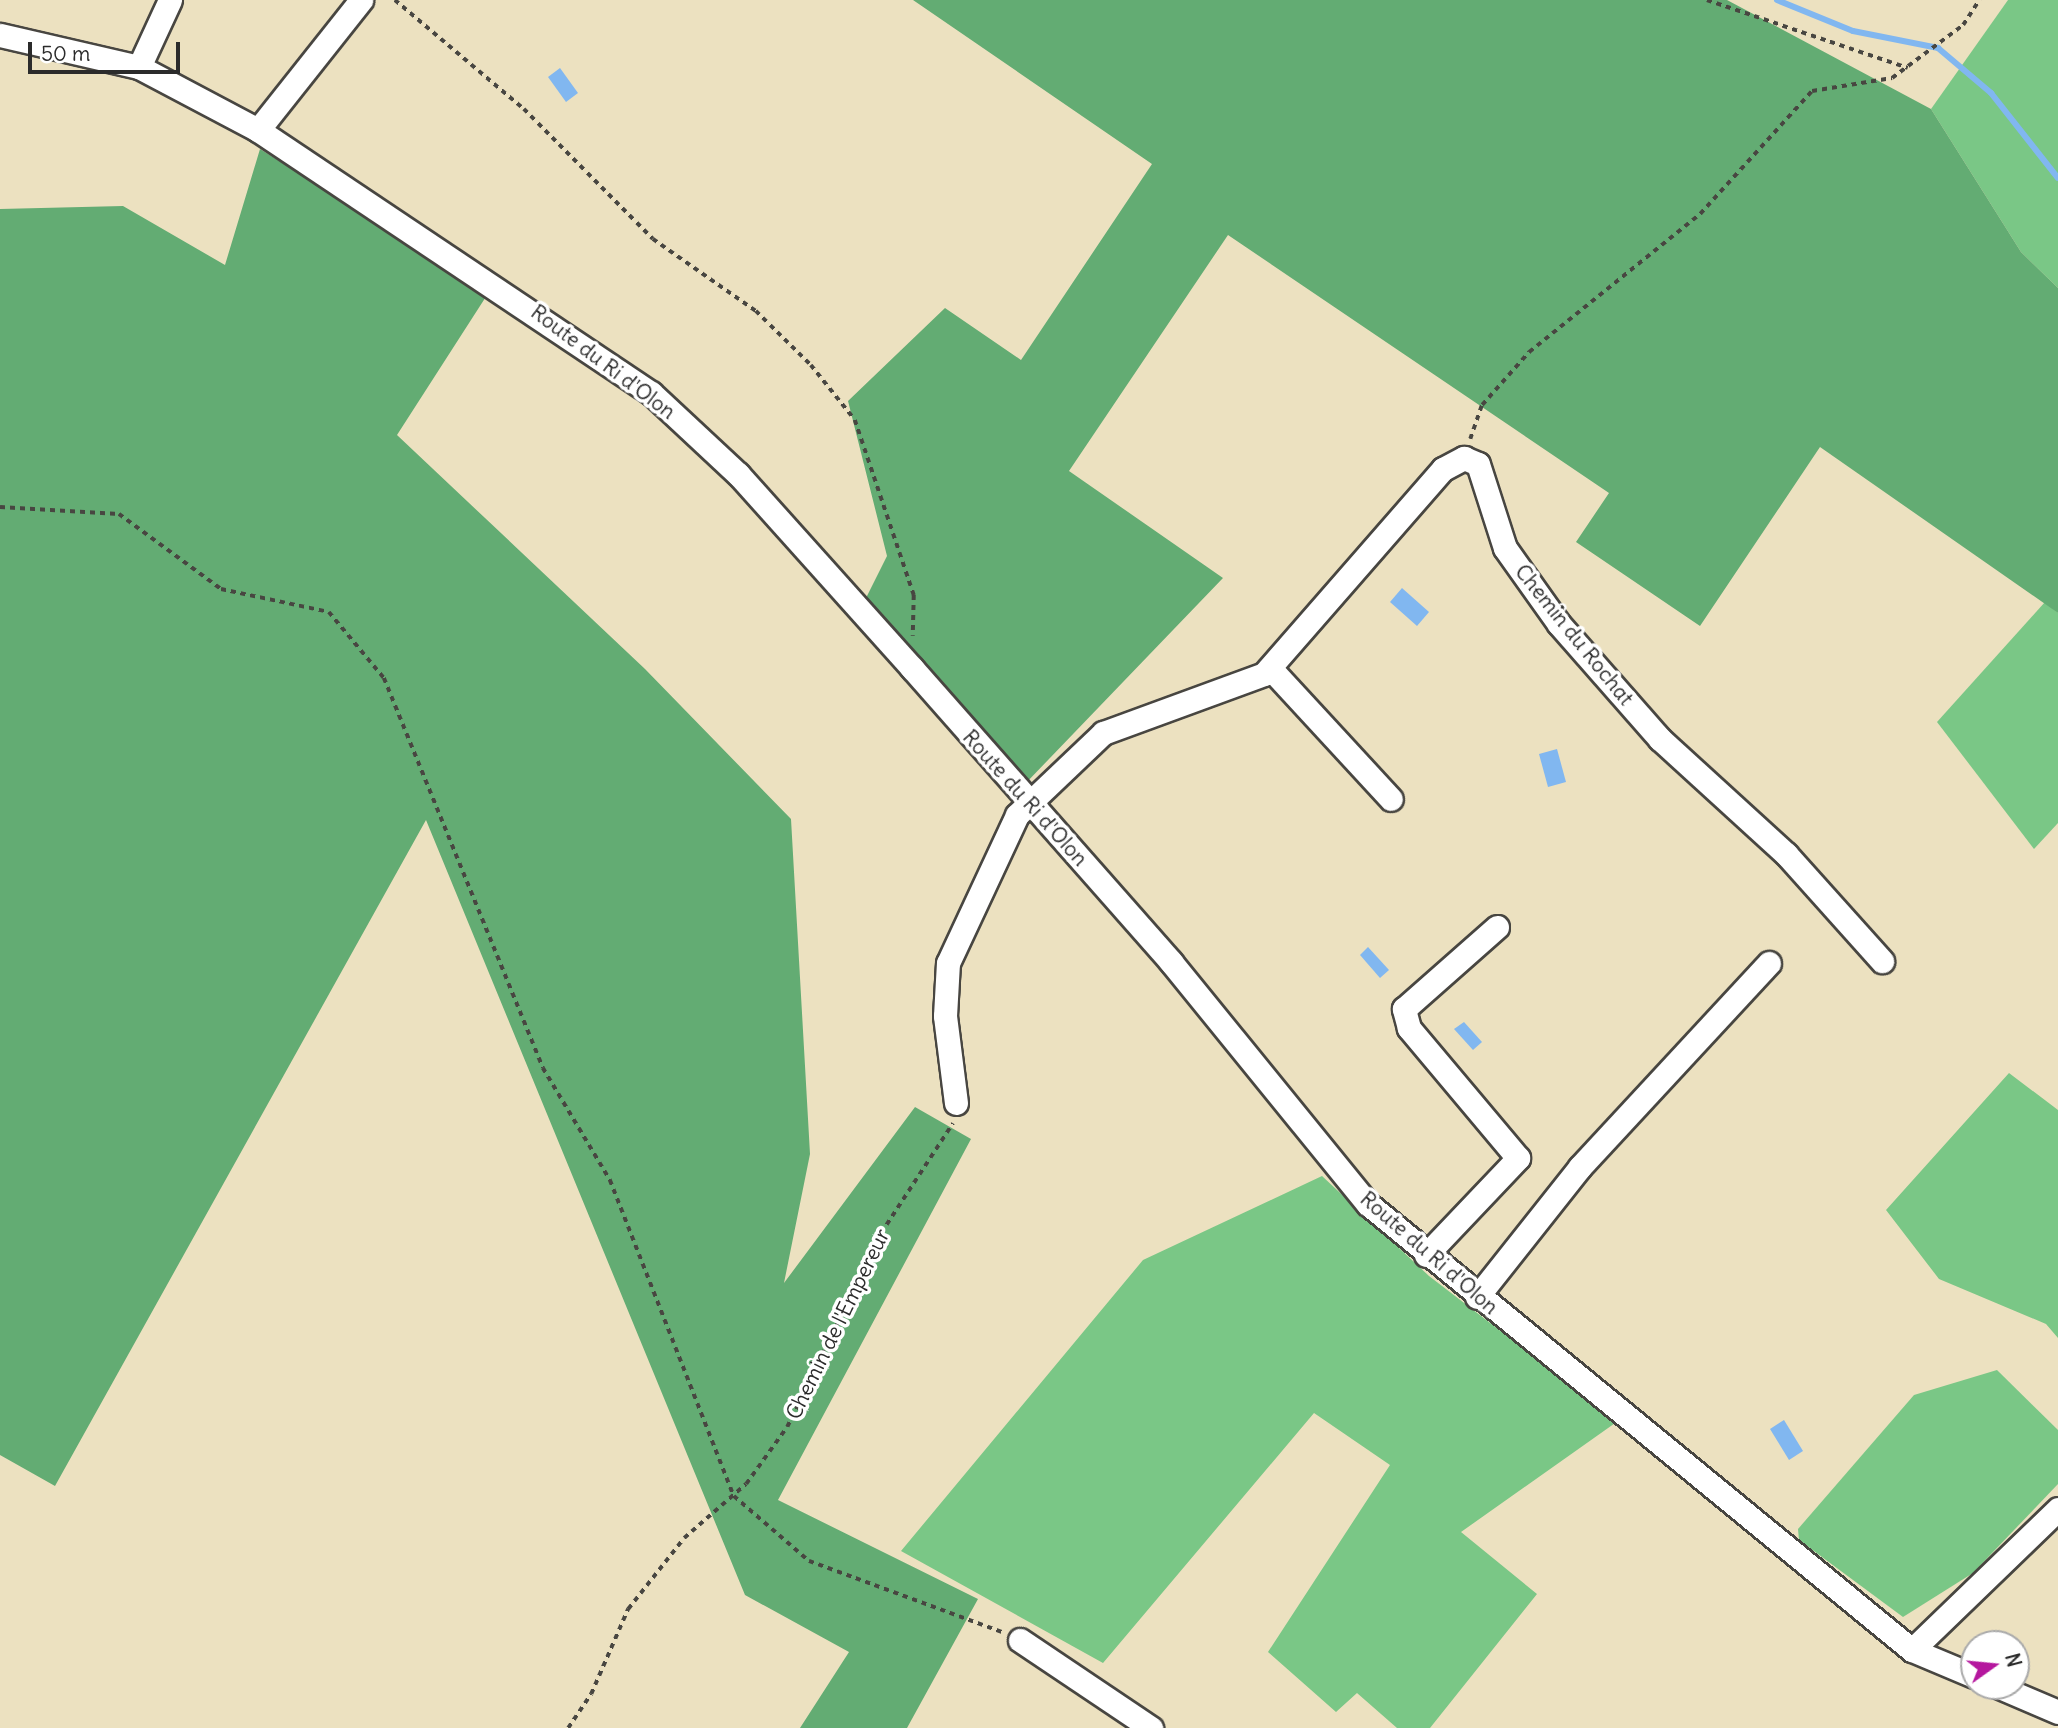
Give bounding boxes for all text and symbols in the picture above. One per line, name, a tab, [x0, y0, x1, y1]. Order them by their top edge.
scale bar	[32, 28, 184, 72]
text: 50 m	[41, 40, 90, 67]
street label: Route du Ri d'Olon	[526, 299, 680, 425]
street label: Chemin du Rochat	[1509, 559, 1639, 711]
street label: Route du Ri d'Olon	[957, 725, 1093, 871]
street label: Route du Ri d'Olon	[1355, 1186, 1503, 1320]
street label: Chemin de l'Empereur	[781, 1225, 895, 1423]
north arrow	[1960, 1630, 2030, 1700]
text: N	[2000, 1651, 2027, 1670]

